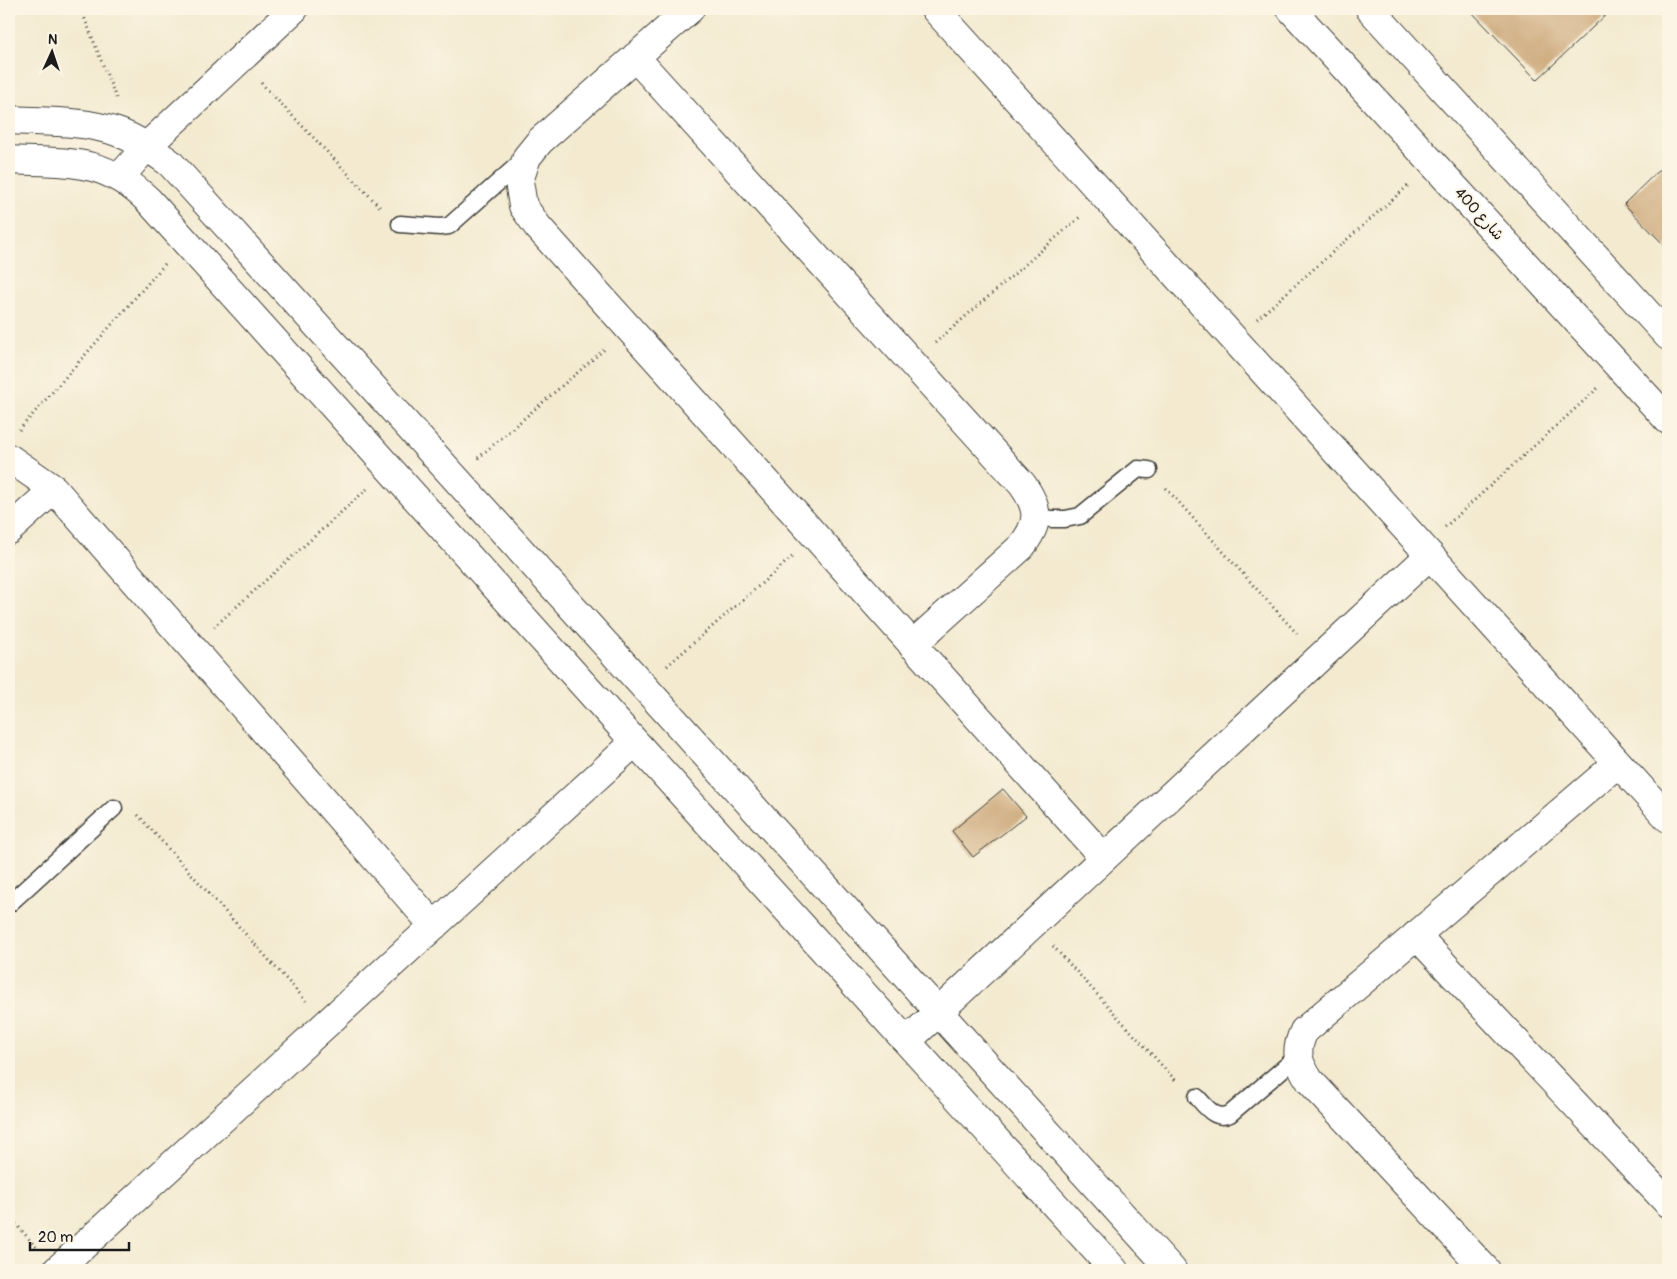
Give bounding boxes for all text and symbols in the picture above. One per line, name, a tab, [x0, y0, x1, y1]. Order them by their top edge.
north arrow	[28, 28, 78, 78]
text: N	[47, 31, 58, 48]
street label: شارع 400	[1450, 184, 1508, 244]
scale bar	[30, 1219, 129, 1251]
text: 20 m	[38, 1228, 73, 1247]

